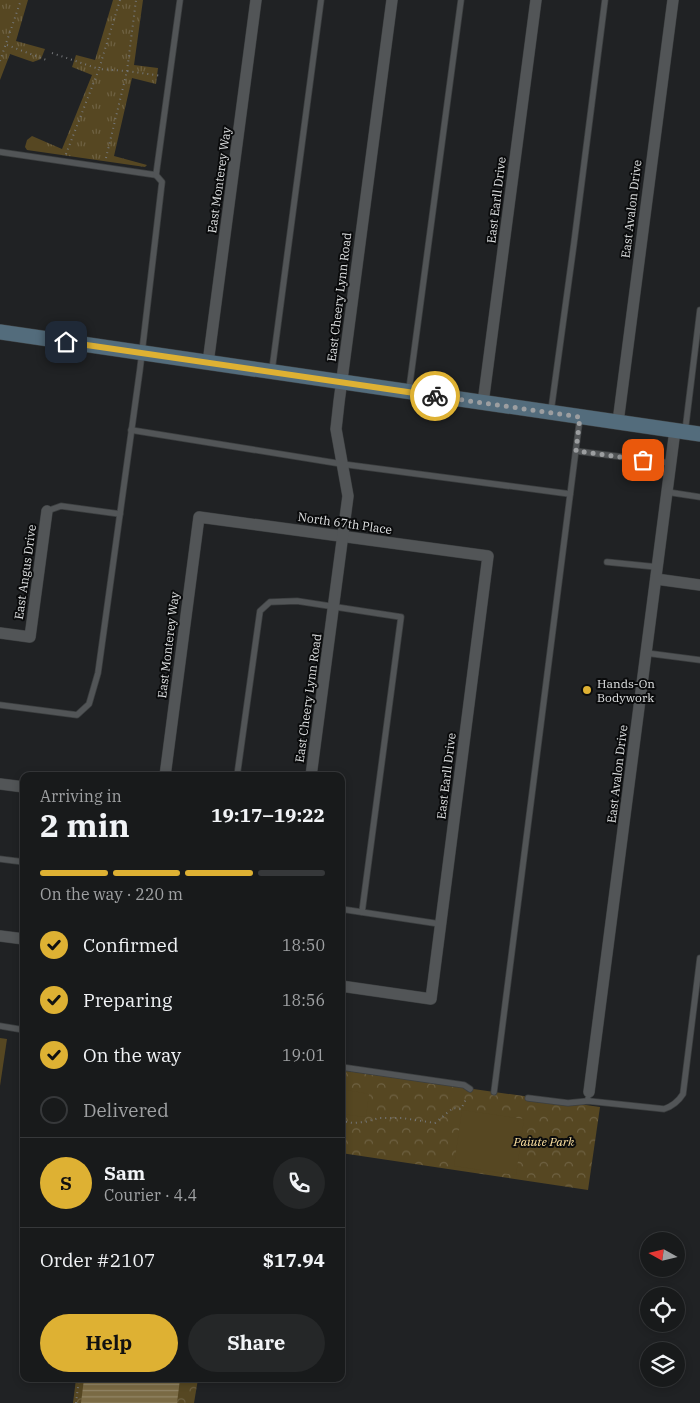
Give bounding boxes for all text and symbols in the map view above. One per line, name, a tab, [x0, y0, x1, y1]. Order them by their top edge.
street label: East Monterey Way	[204, 125, 234, 234]
street label: East Earll Drive	[483, 156, 509, 244]
street label: East Avalon Drive	[618, 159, 644, 259]
street label: East Cheery Lynn Road	[324, 232, 354, 362]
pin	[45, 321, 87, 363]
icon: home	[52, 328, 80, 356]
courier	[410, 371, 460, 421]
icon: bike	[421, 382, 449, 410]
pin	[622, 439, 664, 481]
icon: bag	[629, 446, 657, 474]
street label: North 67th Place	[297, 509, 393, 537]
street label: East Angus Drive	[11, 524, 39, 620]
street label: East Monterey Way	[154, 590, 182, 699]
street label: East Cheery Lynn Road	[292, 633, 324, 763]
place label: Hands-On Bodywork	[597, 676, 655, 705]
marker: Hands-On Bodywork	[581, 684, 593, 696]
street label: East Avalon Drive	[604, 724, 630, 824]
street label: East Earll Drive	[433, 732, 459, 820]
text: Arriving in	[40, 786, 122, 806]
text: 19:17–19:22	[211, 803, 325, 827]
text: 2 min	[40, 804, 130, 846]
text: On the way · 220 m	[40, 884, 183, 904]
icon: check	[40, 931, 68, 959]
text: Confirmed	[83, 933, 178, 957]
text: 18:50	[282, 935, 325, 955]
icon: check	[40, 986, 68, 1014]
text: Preparing	[83, 988, 172, 1012]
text: 18:56	[282, 990, 325, 1010]
icon: check	[40, 1041, 68, 1069]
text: On the way	[83, 1043, 181, 1067]
text: 19:01	[282, 1045, 325, 1065]
text: Delivered	[83, 1098, 169, 1122]
park label: Paiute Park	[513, 1134, 575, 1149]
button: phone	[273, 1157, 325, 1209]
text: Sam	[104, 1161, 145, 1185]
text: S	[60, 1171, 72, 1195]
text: Courier · 4.4	[104, 1185, 197, 1205]
north arrow	[640, 1232, 685, 1278]
map controls	[640, 1232, 685, 1387]
text: Order #2107	[40, 1248, 155, 1272]
text: $17.94	[263, 1248, 325, 1272]
button: locate	[640, 1287, 685, 1332]
button: Help	[40, 1314, 178, 1372]
button: Share	[188, 1314, 325, 1372]
button: layers	[640, 1342, 685, 1387]

